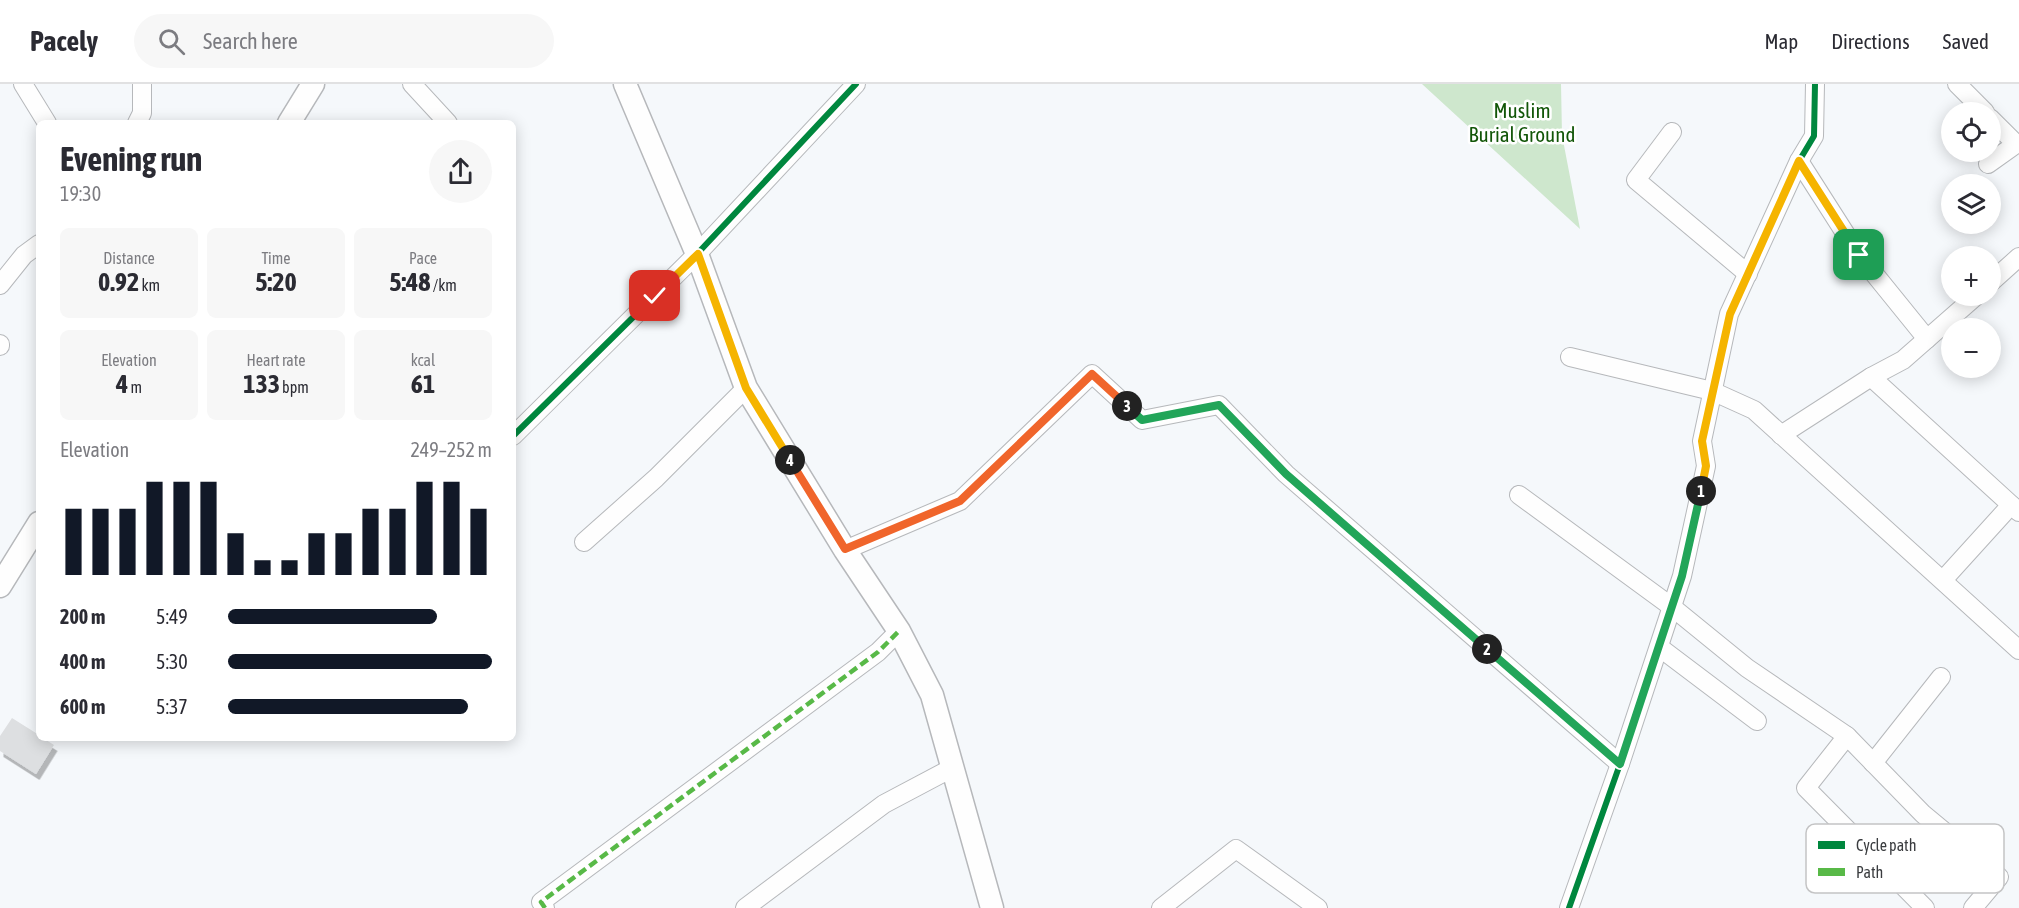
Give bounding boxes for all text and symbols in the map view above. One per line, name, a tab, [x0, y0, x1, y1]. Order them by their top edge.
search box	[134, 14, 554, 68]
text: Pacely	[30, 25, 98, 57]
icon: search	[155, 25, 188, 58]
text: Search here	[203, 28, 298, 54]
text: Map	[1764, 29, 1798, 53]
text: Directions	[1831, 29, 1910, 53]
text: Saved	[1943, 29, 1989, 53]
park label: Muslim Burial Ground	[1469, 98, 1575, 146]
map controls	[1941, 102, 2001, 378]
button: locate	[1941, 102, 2001, 162]
text: Evening run	[60, 140, 202, 178]
button: share	[429, 140, 492, 203]
button: layers	[1941, 174, 2001, 234]
text: 19:30	[60, 182, 101, 205]
pin	[1833, 229, 1884, 280]
icon: arrive	[1842, 238, 1875, 271]
button: +	[1941, 246, 2001, 306]
text: Distance	[103, 249, 155, 267]
text: Time	[261, 249, 291, 267]
text: Pace	[409, 249, 437, 267]
text: 0.92	[98, 267, 139, 297]
text: 5:20	[255, 267, 297, 297]
text: 5:48	[389, 267, 431, 297]
pin	[629, 270, 680, 321]
text: km	[139, 276, 160, 294]
text: /km	[431, 276, 457, 294]
icon: check	[638, 279, 671, 312]
button: −	[1941, 318, 2001, 378]
text: Elevation	[101, 351, 157, 369]
text: Heart rate	[247, 351, 305, 369]
text: kcal	[411, 351, 435, 369]
text: 4	[116, 369, 128, 399]
text: 133	[243, 369, 280, 399]
text: 61	[411, 369, 435, 399]
text: m	[128, 378, 142, 396]
text: bpm	[280, 378, 309, 396]
pin: 3	[1112, 391, 1142, 421]
text: 3	[1123, 397, 1131, 415]
text: Elevation	[60, 438, 129, 461]
text: 249–252 m	[410, 438, 492, 461]
pin: 4	[775, 445, 805, 475]
text: 4	[786, 451, 794, 469]
pin: 1	[1686, 476, 1716, 506]
text: 1	[1697, 482, 1705, 500]
text: 200 m	[60, 605, 105, 628]
text: 5:49	[156, 605, 188, 628]
pin: 2	[1472, 634, 1502, 664]
text: 2	[1483, 640, 1491, 658]
text: 400 m	[60, 650, 105, 673]
text: 5:30	[156, 650, 188, 673]
text: 600 m	[60, 695, 105, 718]
text: 5:37	[156, 695, 188, 718]
legend	[1806, 824, 2004, 893]
text: Cycle path	[1856, 836, 1916, 855]
text: Path	[1856, 863, 1883, 881]

